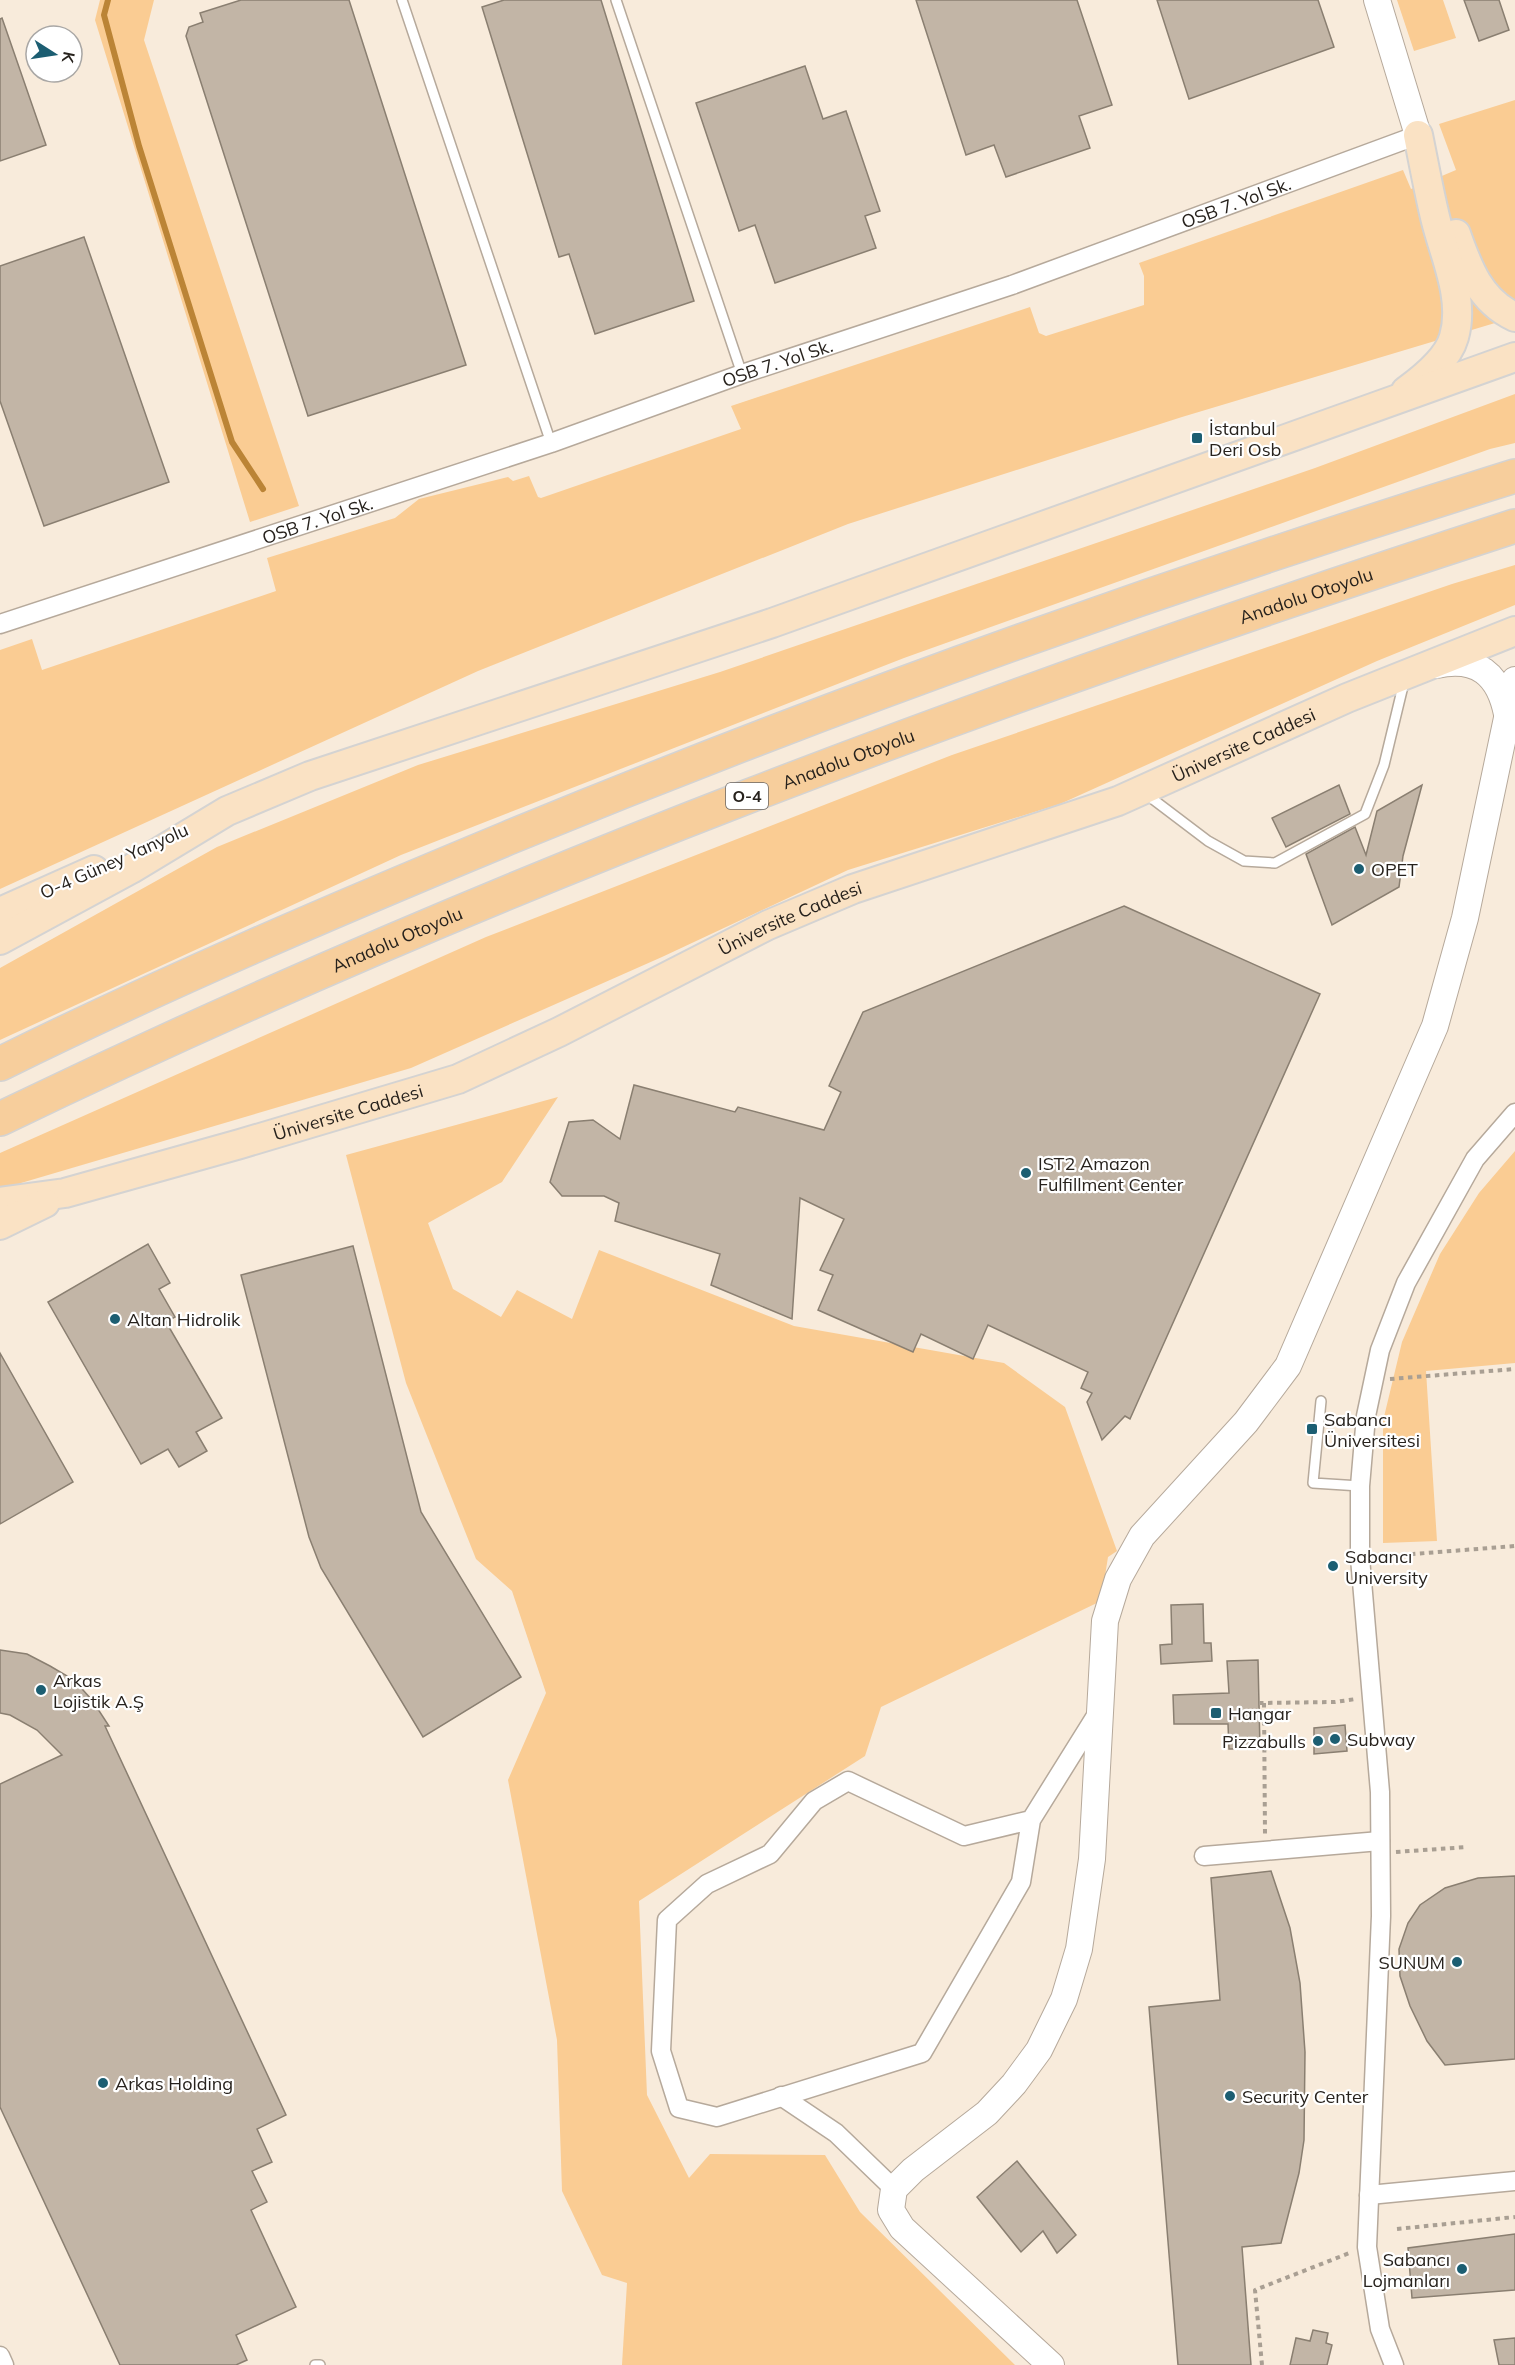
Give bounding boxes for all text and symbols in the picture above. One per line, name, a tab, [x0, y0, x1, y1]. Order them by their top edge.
north arrow	[24, 24, 84, 84]
text: K	[58, 50, 80, 66]
street label: OSB 7. Yol Sk.	[1178, 172, 1294, 233]
street label: OSB 7. Yol Sk.	[719, 333, 835, 392]
place label: İstanbul Deri Osb	[1209, 417, 1281, 461]
marker: İstanbul Deri Osb	[1190, 431, 1204, 445]
street label: OSB 7. Yol Sk.	[259, 491, 376, 549]
street label: Anadolu Otoyolu	[1236, 562, 1376, 628]
street label: Üniversite Caddesi	[1168, 702, 1319, 787]
street label: Anadolu Otoyolu	[779, 723, 918, 794]
road number: O-4	[726, 783, 768, 809]
street label: O-4 Güney Yanyolu	[36, 818, 192, 904]
place label: OPET	[1371, 858, 1418, 881]
marker: OPET	[1352, 862, 1366, 876]
street label: Üniversite Caddesi	[714, 875, 864, 960]
street label: Anadolu Otoyolu	[328, 901, 466, 977]
street label: Üniversite Caddesi	[270, 1079, 426, 1145]
place label: IST2 Amazon Fulfillment Center	[1038, 1152, 1184, 1196]
marker: IST2 Amazon Fulfillment Center	[1019, 1166, 1033, 1180]
place label: Altan Hidrolik	[127, 1308, 241, 1331]
marker: Altan Hidrolik	[108, 1312, 122, 1326]
place label: Sabancı Üniversitesi	[1324, 1408, 1420, 1452]
marker: Sabancı Üniversitesi	[1305, 1422, 1319, 1436]
place label: Sabancı University	[1345, 1545, 1428, 1589]
marker: Sabancı University	[1326, 1559, 1340, 1573]
place label: Arkas Lojistik A.Ş	[53, 1669, 144, 1713]
marker: Arkas Lojistik A.Ş	[34, 1683, 48, 1697]
place label: Hangar	[1228, 1702, 1292, 1725]
marker: Hangar	[1209, 1706, 1223, 1720]
place label: Subway	[1347, 1728, 1415, 1751]
place label: Pizzabulls	[1222, 1730, 1306, 1753]
marker: Subway	[1328, 1732, 1342, 1746]
marker: Pizzabulls	[1311, 1734, 1325, 1748]
place label: SUNUM	[1379, 1951, 1445, 1974]
marker: SUNUM	[1450, 1955, 1464, 1969]
place label: Arkas Holding	[115, 2072, 233, 2095]
marker: Arkas Holding	[96, 2076, 110, 2090]
place label: Security Center	[1242, 2085, 1369, 2108]
marker: Security Center	[1223, 2089, 1237, 2103]
place label: Sabancı Lojmanları	[1363, 2248, 1450, 2292]
marker: Sabancı Lojmanları	[1455, 2262, 1469, 2276]

